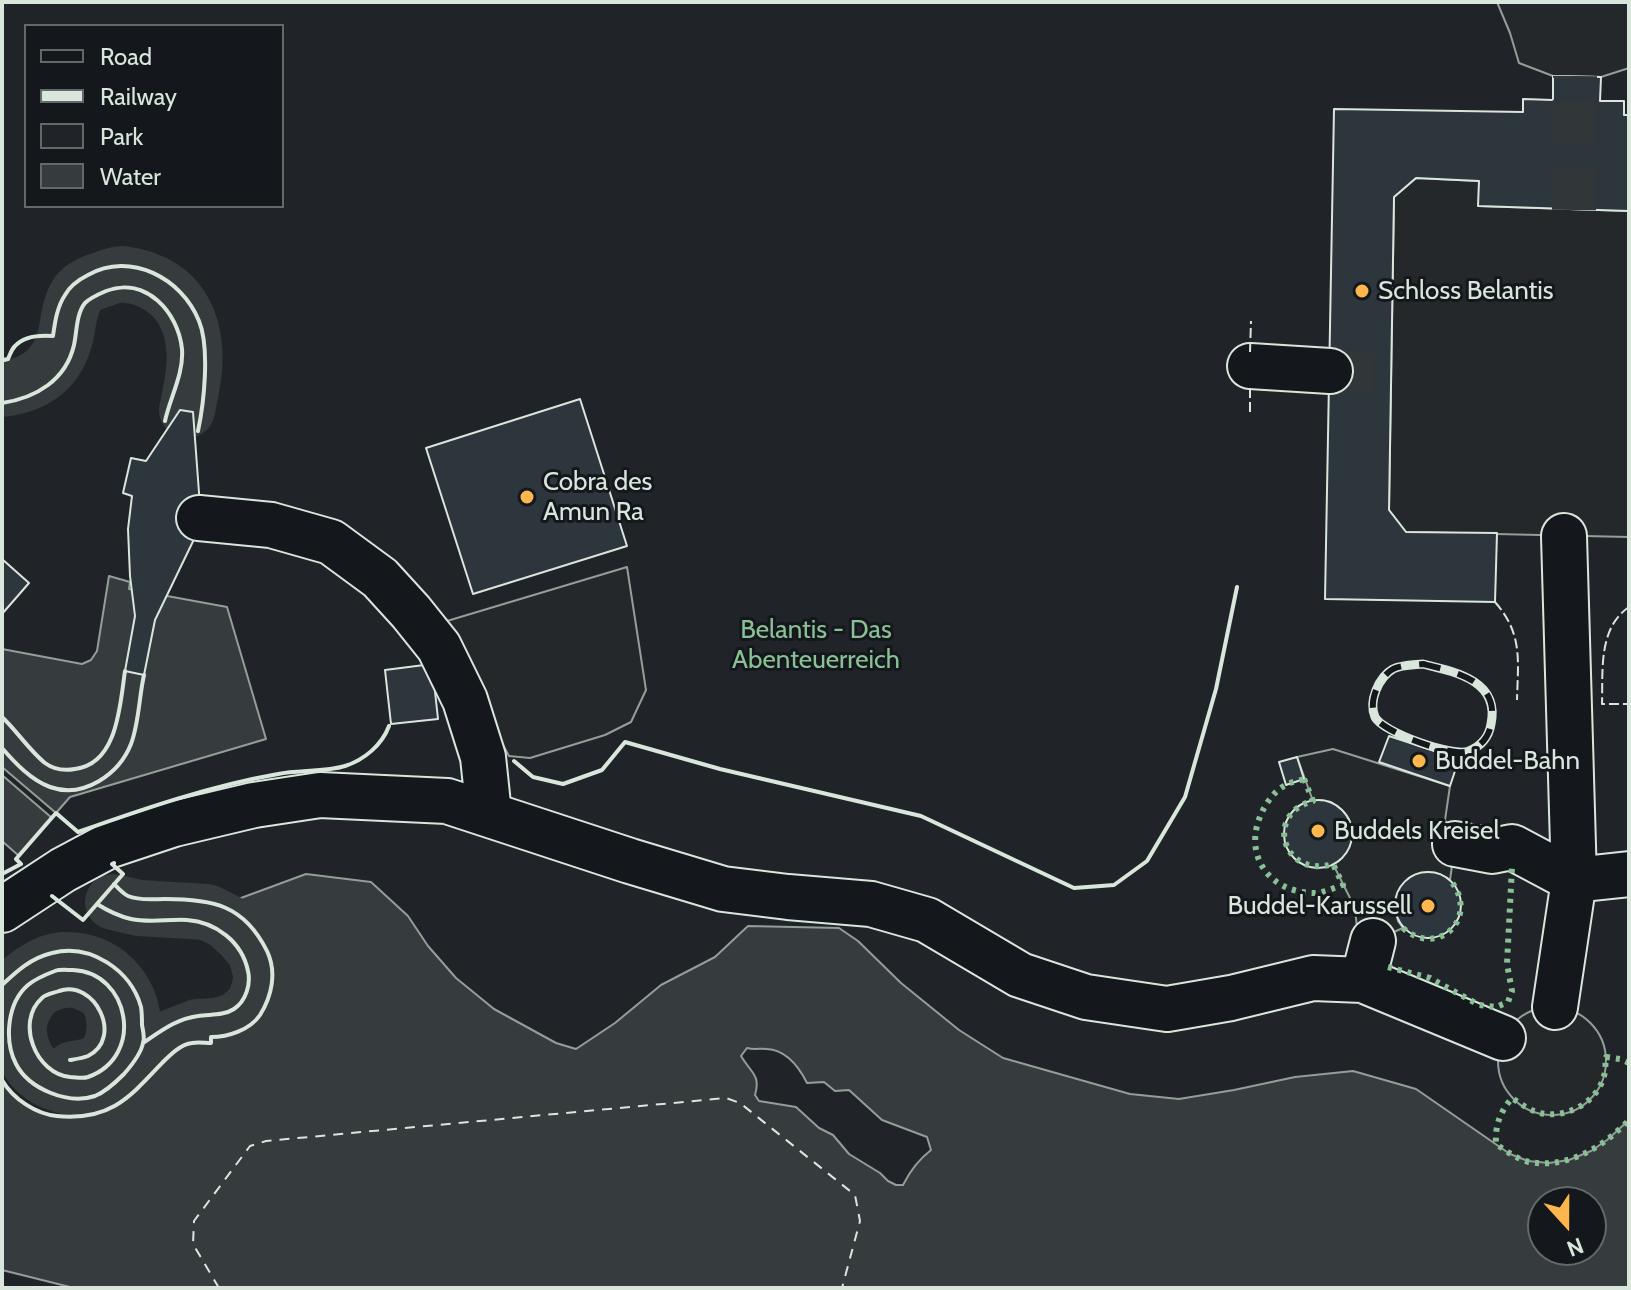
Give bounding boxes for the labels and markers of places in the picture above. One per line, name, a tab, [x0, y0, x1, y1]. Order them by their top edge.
place label: Schloss Belantis	[1378, 275, 1554, 307]
marker: Schloss Belantis	[1353, 282, 1371, 300]
place label: Cobra des Amun Ra	[543, 466, 652, 528]
marker: Cobra des Amun Ra	[518, 488, 536, 506]
place label: Buddel-Bahn	[1435, 745, 1580, 777]
marker: Buddel-Bahn	[1410, 752, 1428, 770]
place label: Buddels Kreisel	[1334, 815, 1500, 847]
marker: Buddels Kreisel	[1309, 822, 1327, 840]
place label: Buddel-Karussell	[1228, 890, 1412, 922]
marker: Buddel-Karussell	[1419, 897, 1437, 915]

